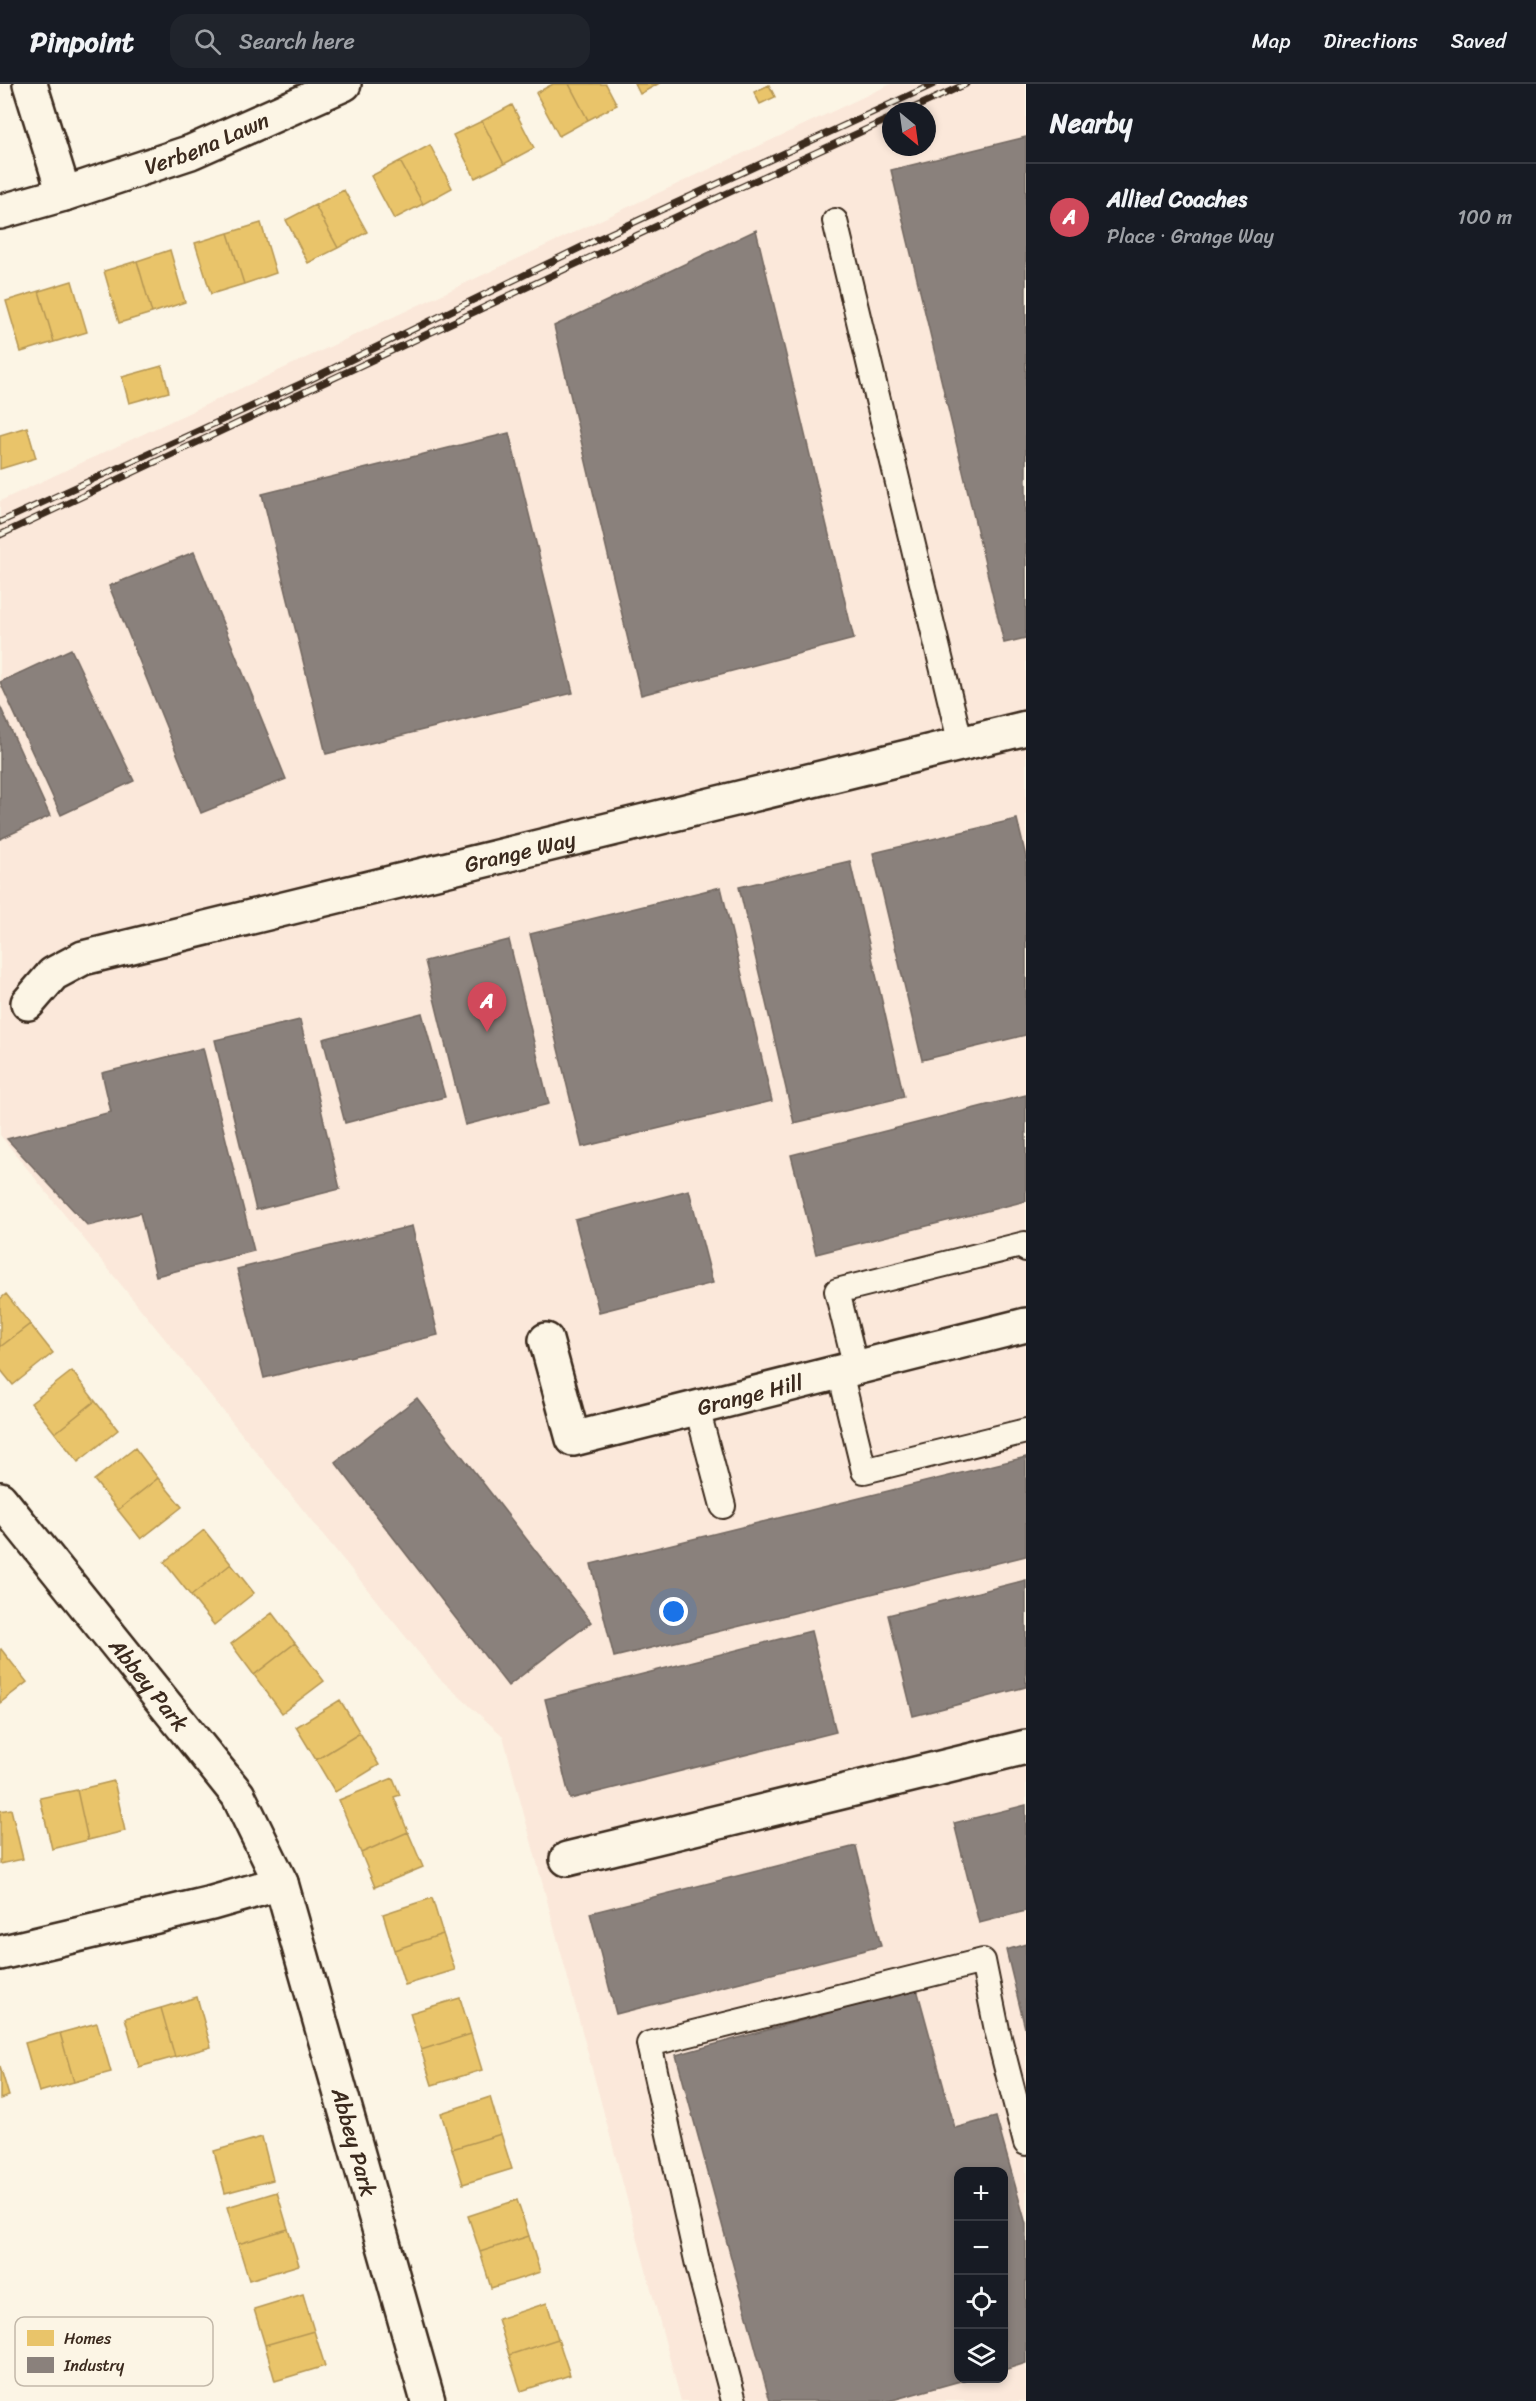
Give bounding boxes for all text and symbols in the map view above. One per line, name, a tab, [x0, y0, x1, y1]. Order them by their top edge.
search box	[170, 14, 590, 68]
text: Pinpoint	[30, 17, 134, 66]
text: Search here	[239, 22, 355, 61]
text: Map	[1252, 22, 1290, 60]
text: Directions	[1323, 22, 1418, 60]
text: Saved	[1451, 22, 1506, 60]
icon: search	[191, 25, 224, 58]
text: Nearby	[1050, 100, 1132, 146]
street label: Verbena Lawn	[139, 101, 276, 186]
north arrow	[882, 102, 936, 156]
text: Allied Coaches	[1107, 180, 1247, 219]
text: A	[1063, 200, 1076, 235]
text: 100 m	[1458, 200, 1512, 235]
text: Place · Grange Way	[1107, 219, 1274, 254]
street label: Grange Way	[460, 819, 580, 884]
pin: A	[468, 982, 506, 1032]
street label: Grange Hill	[693, 1363, 808, 1427]
your location	[659, 1597, 688, 1626]
street label: Abbey Park	[98, 1628, 199, 1741]
street label: Abbey Park	[320, 2082, 388, 2202]
map controls	[954, 2167, 1008, 2383]
button: +	[954, 2167, 1008, 2221]
button: −	[954, 2221, 1008, 2275]
button: locate	[954, 2275, 1008, 2329]
legend	[15, 2317, 213, 2386]
text: Homes	[64, 2324, 112, 2353]
button: layers	[954, 2329, 1008, 2383]
text: Industry	[63, 2351, 125, 2380]

